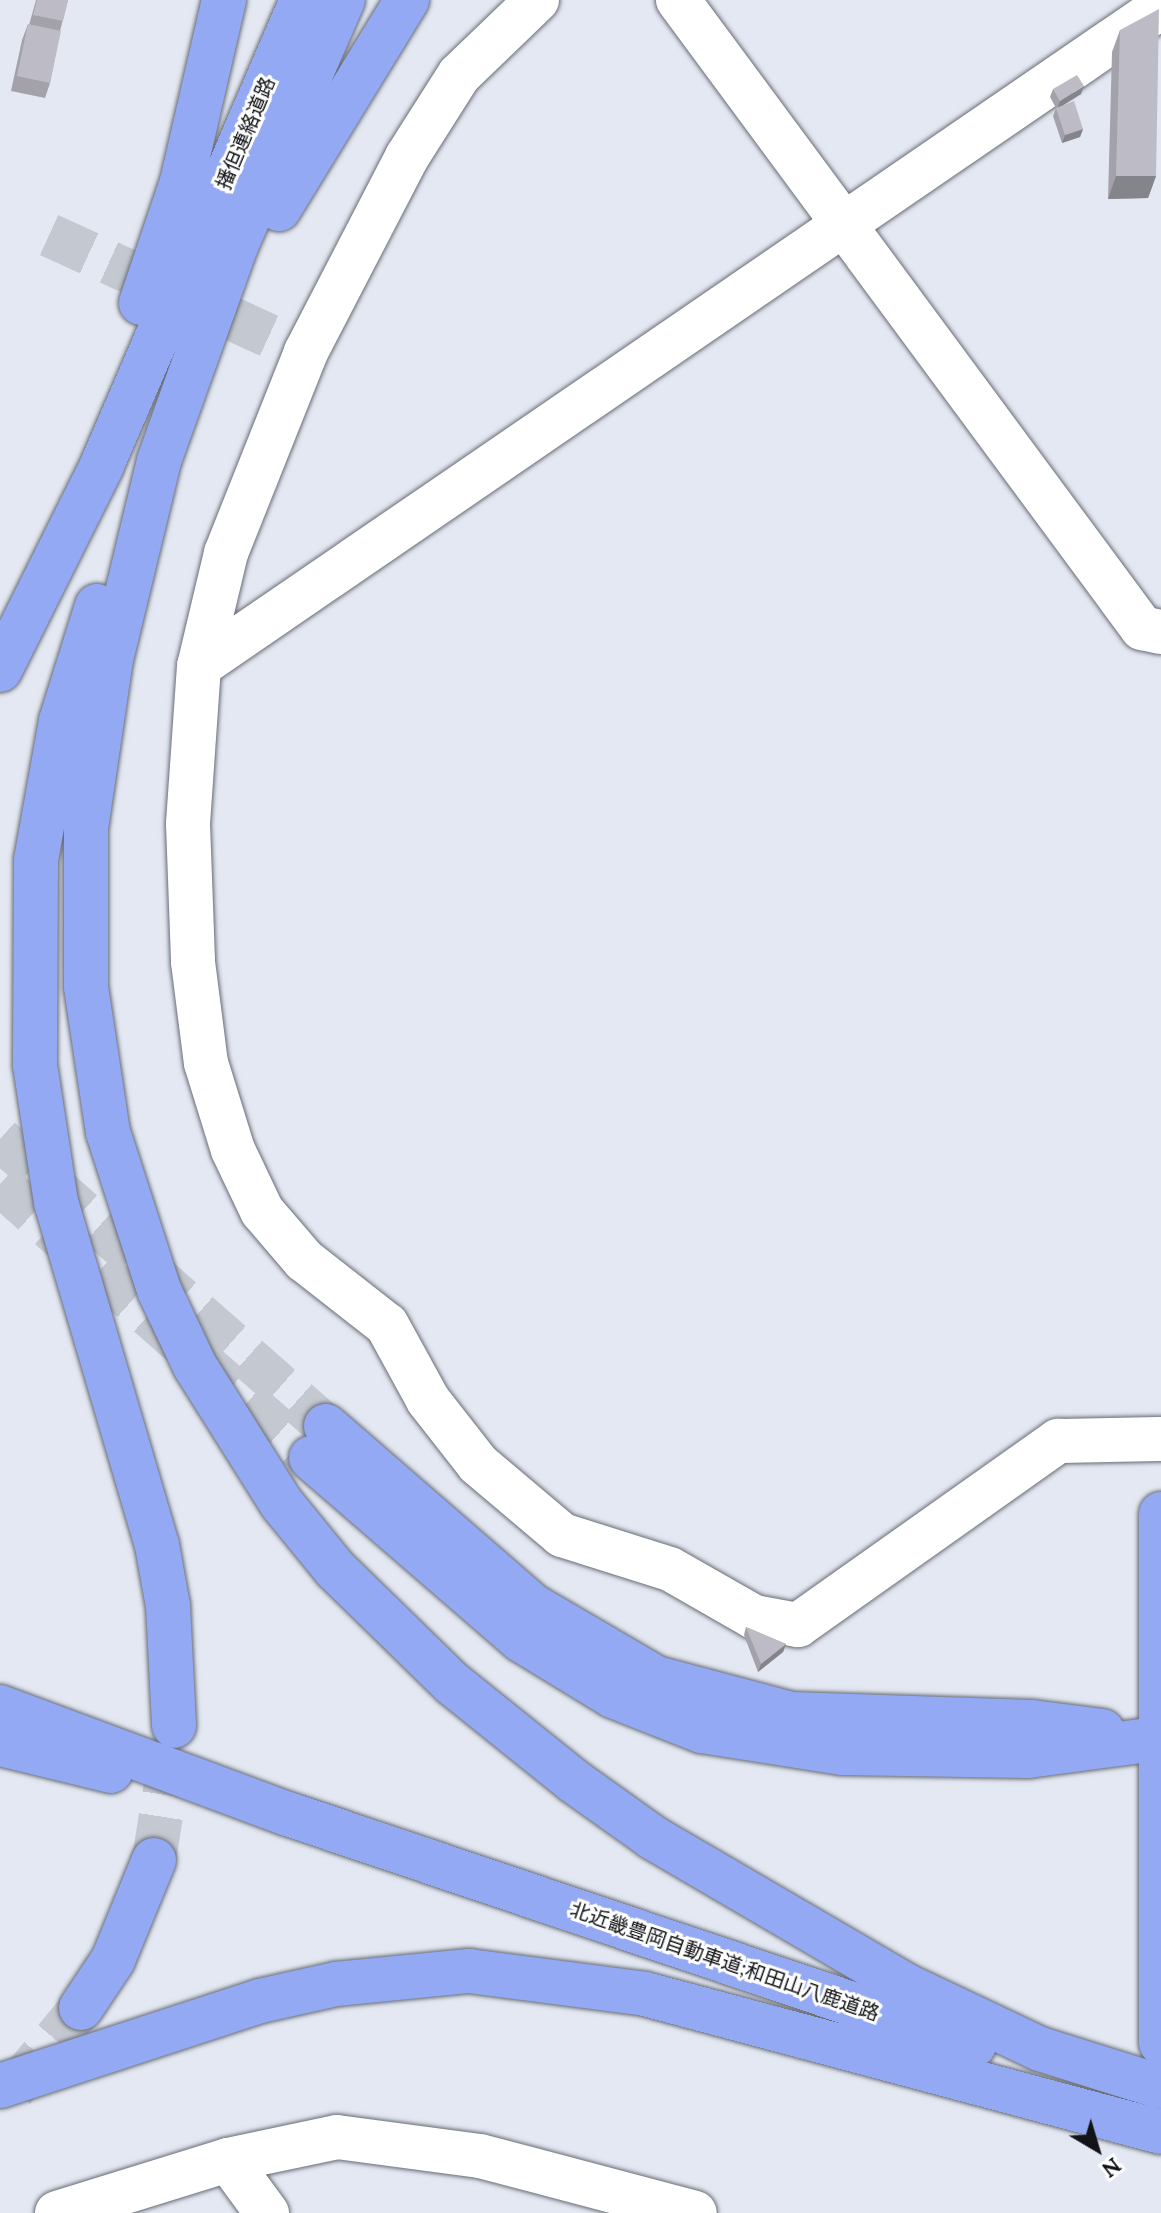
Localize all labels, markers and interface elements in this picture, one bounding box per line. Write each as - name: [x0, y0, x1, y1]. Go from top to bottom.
- street label: 播但連絡道路: [211, 73, 279, 193]
- street label: 北近畿豊岡自動車道;和田山八鹿道路: [567, 1897, 883, 2025]
- north arrow: [1057, 2109, 1137, 2189]
- text: N: [1096, 2152, 1127, 2184]

